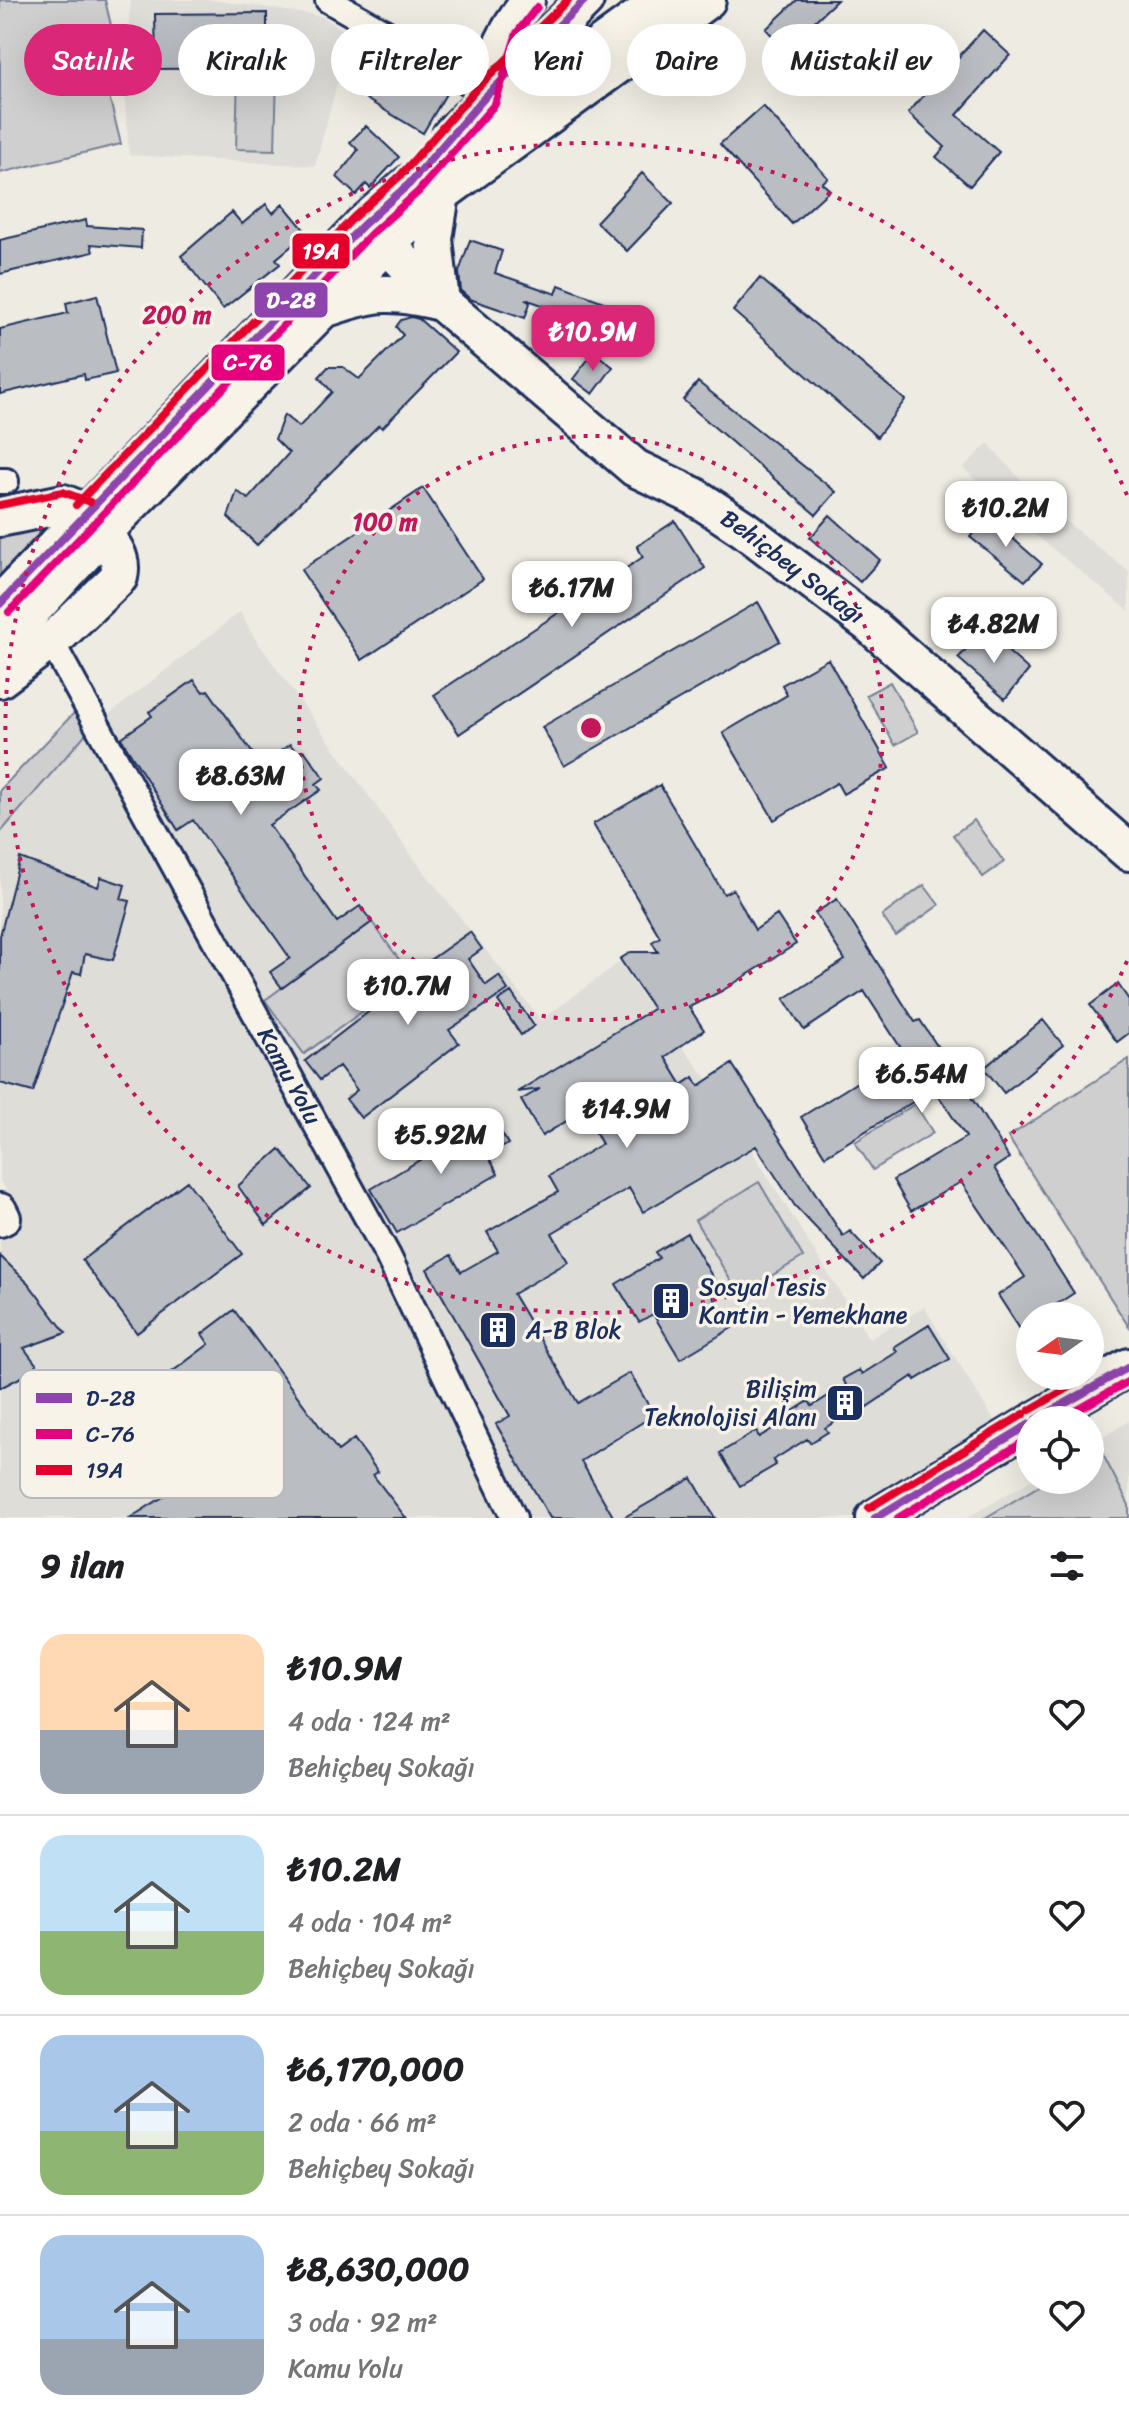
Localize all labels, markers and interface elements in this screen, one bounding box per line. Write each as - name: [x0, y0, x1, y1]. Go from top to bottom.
- chip: Satılık: [24, 24, 162, 96]
- chip: Kiralık: [178, 24, 315, 96]
- chip: Filtreler: [331, 24, 489, 96]
- chip: Yeni: [505, 24, 611, 96]
- chip: Daire: [627, 24, 746, 96]
- chip: Müstakil ev: [762, 24, 960, 96]
- line badge: 19A: [291, 232, 351, 270]
- text: 19A: [302, 232, 340, 271]
- line badge: D-28: [253, 281, 329, 319]
- text: D-28: [266, 281, 316, 320]
- text: 200 m: [142, 294, 212, 336]
- pin: ₺10.9M: [528, 305, 658, 373]
- text: ₺10.9M: [550, 308, 636, 354]
- line badge: C-76: [210, 343, 286, 382]
- text: C-76: [223, 343, 273, 382]
- pin: ₺10.2M: [941, 481, 1071, 549]
- text: ₺10.2M: [963, 484, 1049, 530]
- street label: Behiçbey Sokağı: [712, 498, 874, 635]
- text: 100 m: [352, 501, 418, 543]
- pin: ₺6.17M: [507, 561, 637, 629]
- text: ₺6.17M: [530, 564, 614, 610]
- pin: ₺4.82M: [929, 597, 1059, 665]
- text: ₺4.82M: [949, 600, 1039, 646]
- centre of rings: [577, 714, 605, 742]
- pin: ₺8.63M: [176, 749, 306, 817]
- text: ₺8.63M: [197, 752, 285, 798]
- pin: ₺10.7M: [343, 959, 473, 1027]
- text: ₺10.7M: [365, 962, 451, 1008]
- street label: Kamu Yolu: [245, 1019, 333, 1133]
- pin: ₺6.54M: [857, 1047, 987, 1115]
- text: ₺6.54M: [877, 1050, 967, 1096]
- pin: ₺14.9M: [562, 1082, 692, 1150]
- text: ₺14.9M: [584, 1085, 670, 1131]
- pin: ₺5.92M: [376, 1108, 506, 1176]
- text: ₺5.92M: [396, 1111, 486, 1157]
- place label: Sosyal Tesis Kantin - Yemekhane: [699, 1266, 908, 1336]
- building icon: Sosyal Tesis Kantin - Yemekhane: [650, 1280, 692, 1322]
- north arrow: [1016, 1302, 1104, 1390]
- map controls: [1016, 1302, 1104, 1494]
- building icon: A-B Blok: [477, 1309, 519, 1351]
- place label: A-B Blok: [525, 1309, 622, 1351]
- place label: Bilişim Teknolojisi Alanı: [644, 1368, 817, 1438]
- legend: [20, 1370, 284, 1498]
- text: D-28: [86, 1379, 135, 1418]
- building icon: Bilişim Teknolojisi Alanı: [824, 1382, 866, 1424]
- button: locate: [1016, 1406, 1104, 1494]
- text: C-76: [86, 1415, 135, 1454]
- text: 19A: [86, 1451, 123, 1490]
- text: 9 ilan: [40, 1536, 124, 1596]
- icon: filters: [1045, 1544, 1089, 1588]
- text: ₺10.9M: [288, 1638, 402, 1698]
- icon: home: [104, 1666, 200, 1762]
- icon: heart: [1045, 1692, 1089, 1736]
- text: 4 oda · 124 m²: [288, 1698, 451, 1744]
- text: Behiçbey Sokağı: [288, 1744, 475, 1790]
- text: ₺10.2M: [288, 1839, 400, 1899]
- icon: home: [104, 1867, 200, 1963]
- icon: heart: [1045, 1893, 1089, 1937]
- text: 4 oda · 104 m²: [288, 1899, 452, 1945]
- text: Behiçbey Sokağı: [288, 1945, 475, 1991]
- text: ₺6,170,000: [288, 2039, 464, 2099]
- icon: home: [104, 2067, 200, 2163]
- icon: heart: [1045, 2093, 1089, 2137]
- text: 2 oda · 66 m²: [288, 2099, 437, 2145]
- text: Behiçbey Sokağı: [288, 2145, 475, 2191]
- text: ₺8,630,000: [288, 2239, 470, 2299]
- icon: home: [104, 2267, 200, 2363]
- icon: heart: [1045, 2293, 1089, 2337]
- text: 3 oda · 92 m²: [288, 2299, 437, 2345]
- text: Kamu Yolu: [288, 2345, 403, 2391]

